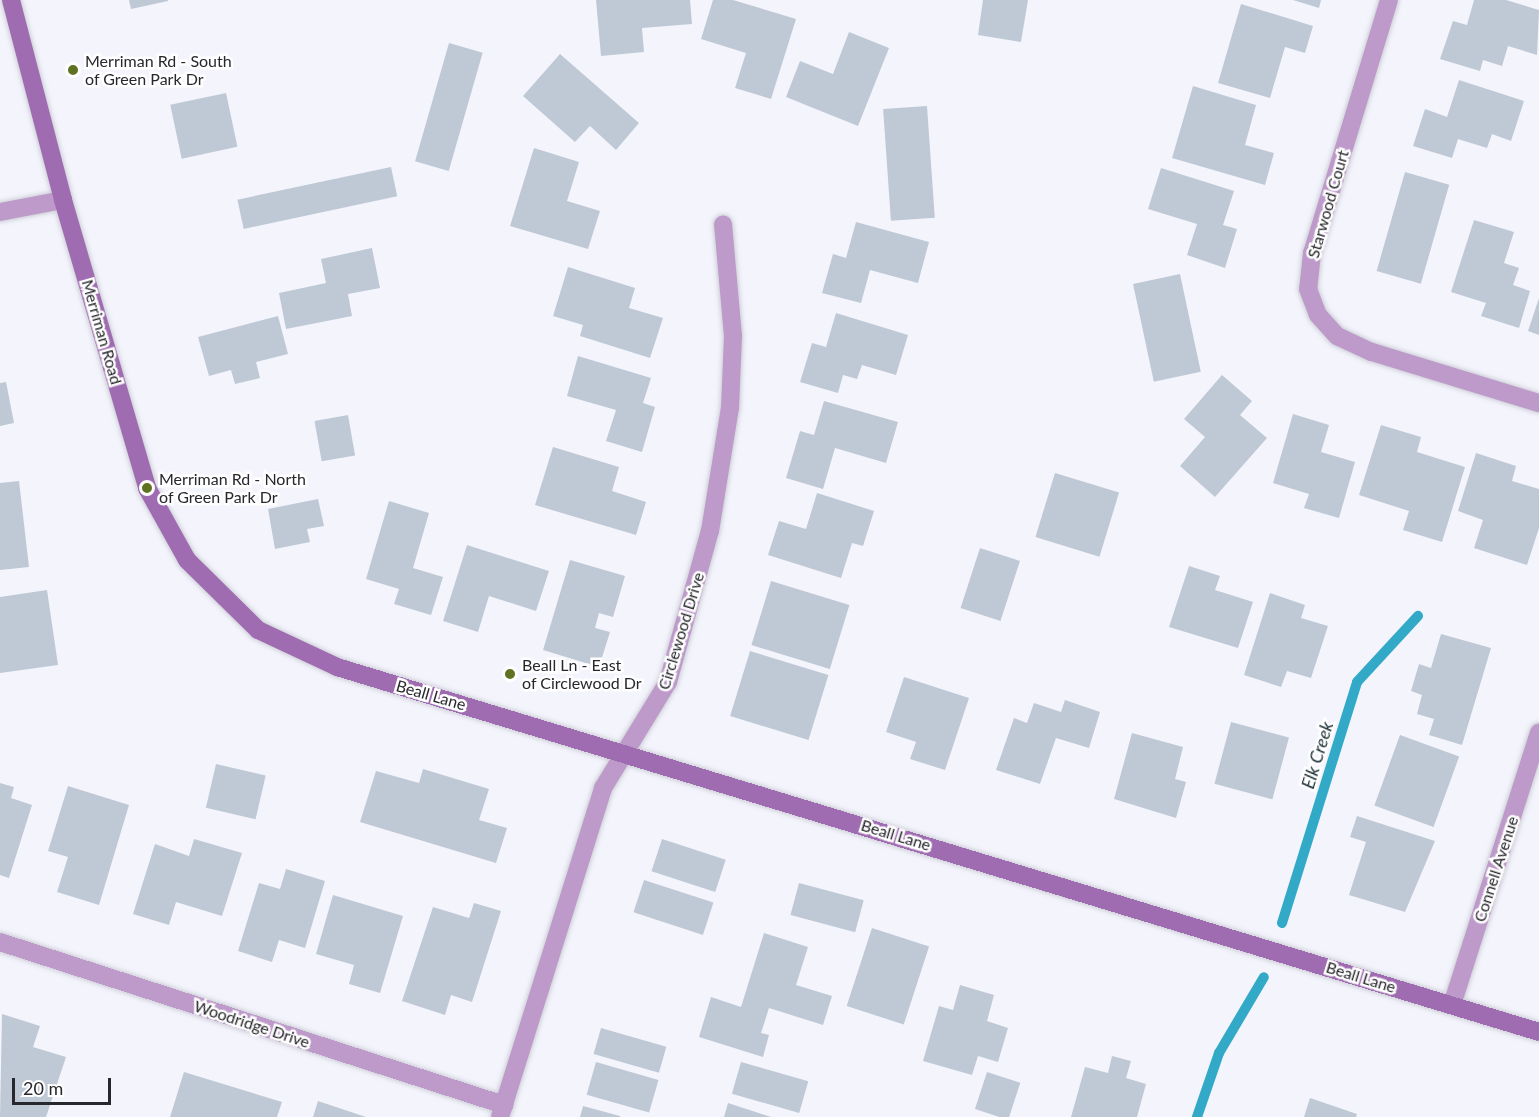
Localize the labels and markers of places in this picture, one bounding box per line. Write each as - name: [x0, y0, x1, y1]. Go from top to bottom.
- place label: Merriman Rd - South of Green Park Dr: [85, 51, 232, 89]
- marker: Merriman Rd - South of Green Park Dr: [66, 63, 80, 77]
- place label: Merriman Rd - North of Green Park Dr: [159, 469, 306, 507]
- marker: Merriman Rd - North of Green Park Dr: [140, 481, 154, 495]
- place label: Beall Ln - East of Circlewood Dr: [522, 655, 642, 693]
- marker: Beall Ln - East of Circlewood Dr: [503, 667, 517, 681]

